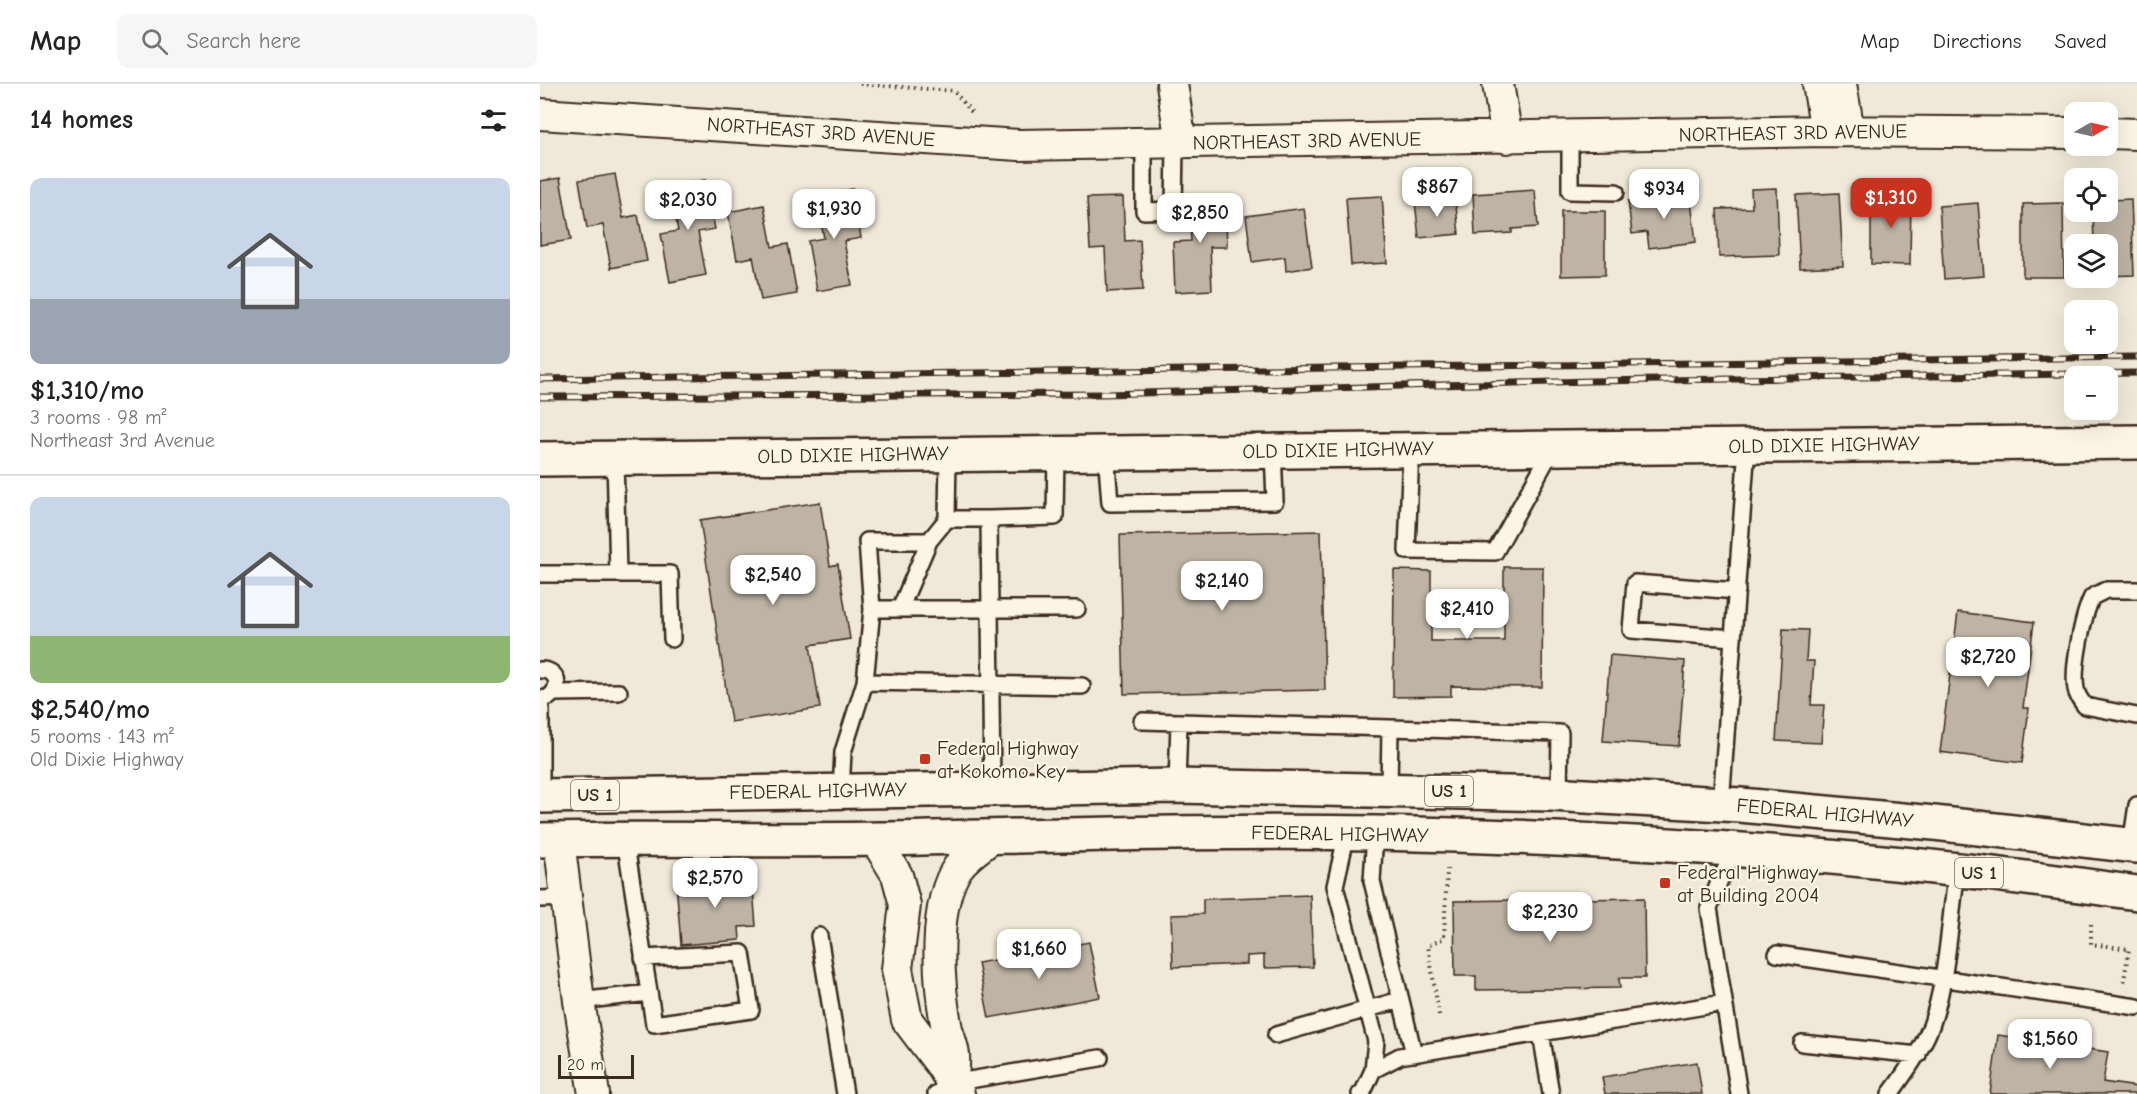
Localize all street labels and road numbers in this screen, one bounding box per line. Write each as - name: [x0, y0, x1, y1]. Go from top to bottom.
- street label: NORTHEAST 3RD AVENUE: [706, 113, 936, 151]
- street label: NORTHEAST 3RD AVENUE: [1679, 120, 1907, 146]
- street label: NORTHEAST 3RD AVENUE: [1193, 128, 1421, 154]
- street label: OLD DIXIE HIGHWAY: [1728, 432, 1920, 458]
- street label: OLD DIXIE HIGHWAY: [1242, 437, 1434, 463]
- street label: OLD DIXIE HIGHWAY: [757, 442, 949, 468]
- road number: US 1: [1425, 776, 1473, 806]
- street label: FEDERAL HIGHWAY: [729, 778, 907, 804]
- road number: US 1: [571, 780, 619, 810]
- street label: FEDERAL HIGHWAY: [1736, 794, 1915, 832]
- street label: FEDERAL HIGHWAY: [1251, 821, 1429, 847]
- road number: US 1: [1955, 858, 2003, 888]

